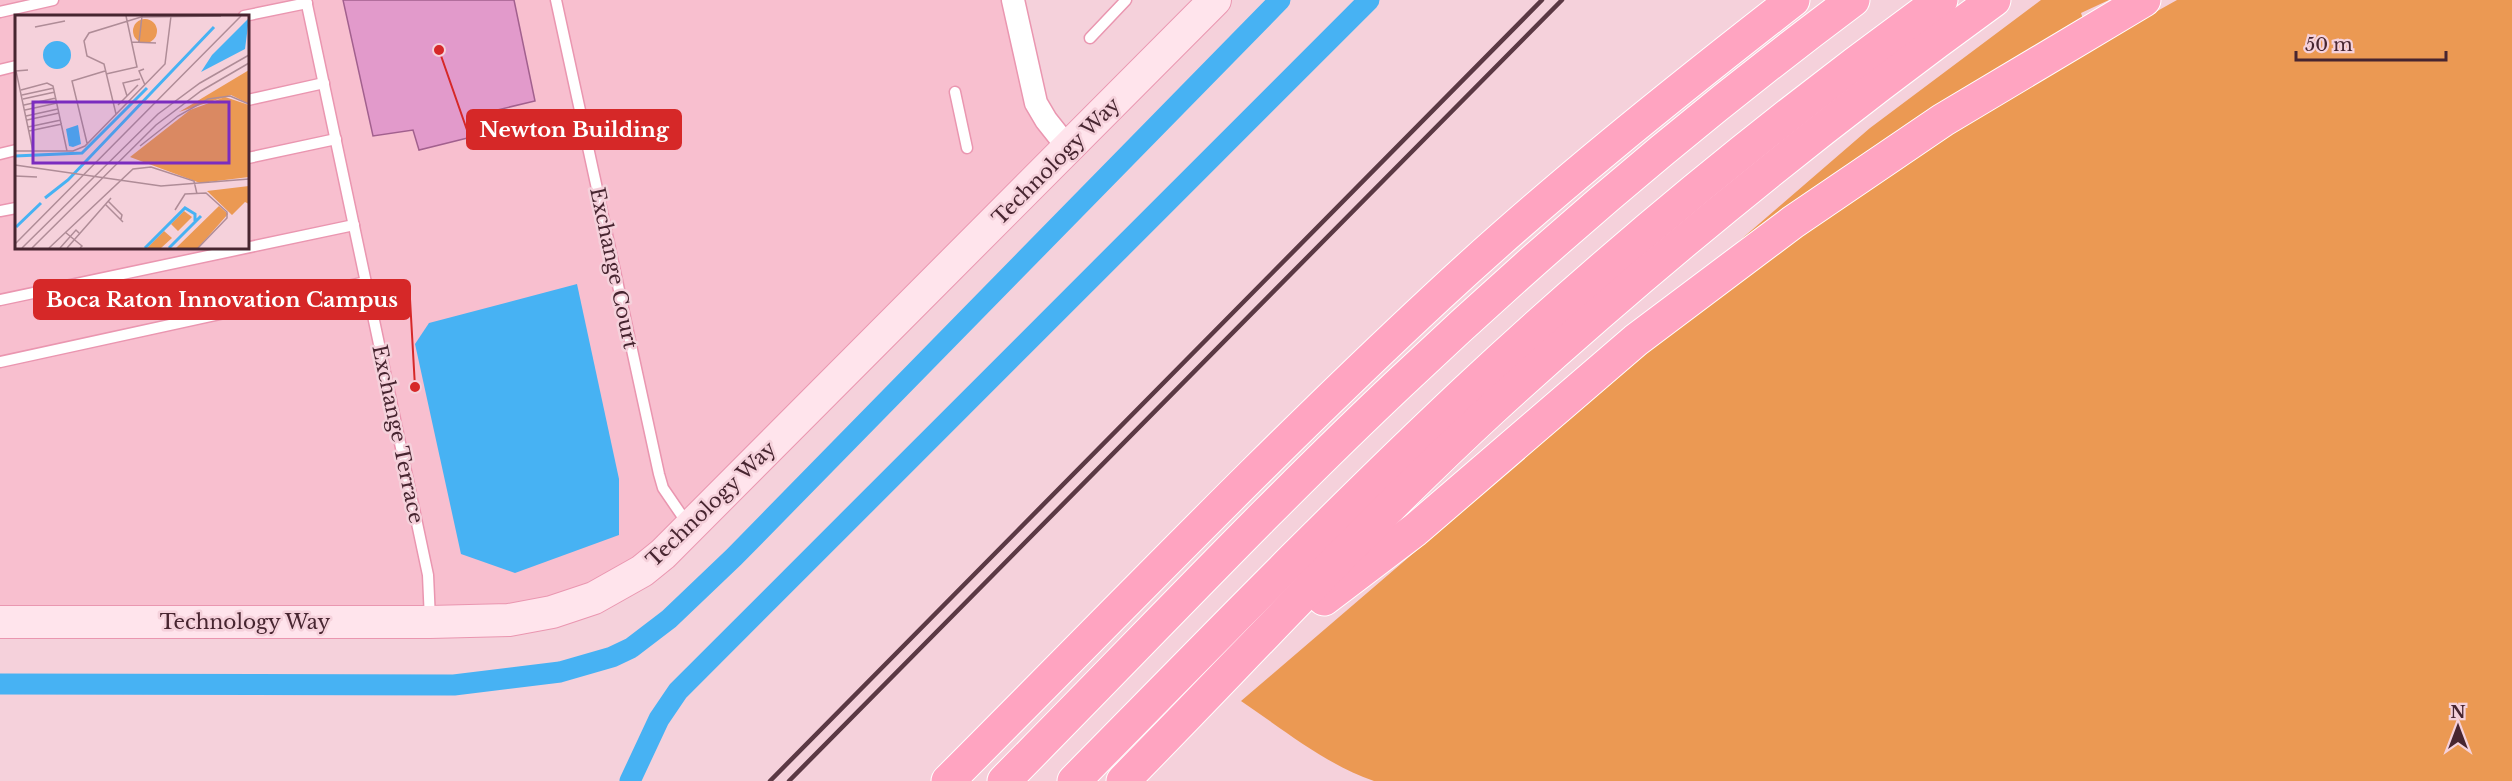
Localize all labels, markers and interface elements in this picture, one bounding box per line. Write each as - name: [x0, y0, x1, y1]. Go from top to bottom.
- inset map: [15, 15, 249, 249]
- scale bar: [2296, 24, 2446, 62]
- text: 50 m: [2305, 34, 2353, 56]
- street label: Technology Way: [987, 92, 1125, 230]
- callout: Newton Building: [467, 110, 681, 149]
- text: Newton Building: [479, 117, 670, 143]
- street label: Exchange Court: [585, 185, 643, 351]
- callout: Boca Raton Innovation Campus: [34, 280, 410, 319]
- text: Boca Raton Innovation Campus: [46, 287, 398, 313]
- street label: Exchange Terrace: [367, 343, 429, 525]
- street label: Technology Way: [641, 436, 781, 572]
- street label: Technology Way: [160, 610, 331, 634]
- north arrow: [2428, 697, 2488, 757]
- text: N: [2450, 702, 2466, 722]

